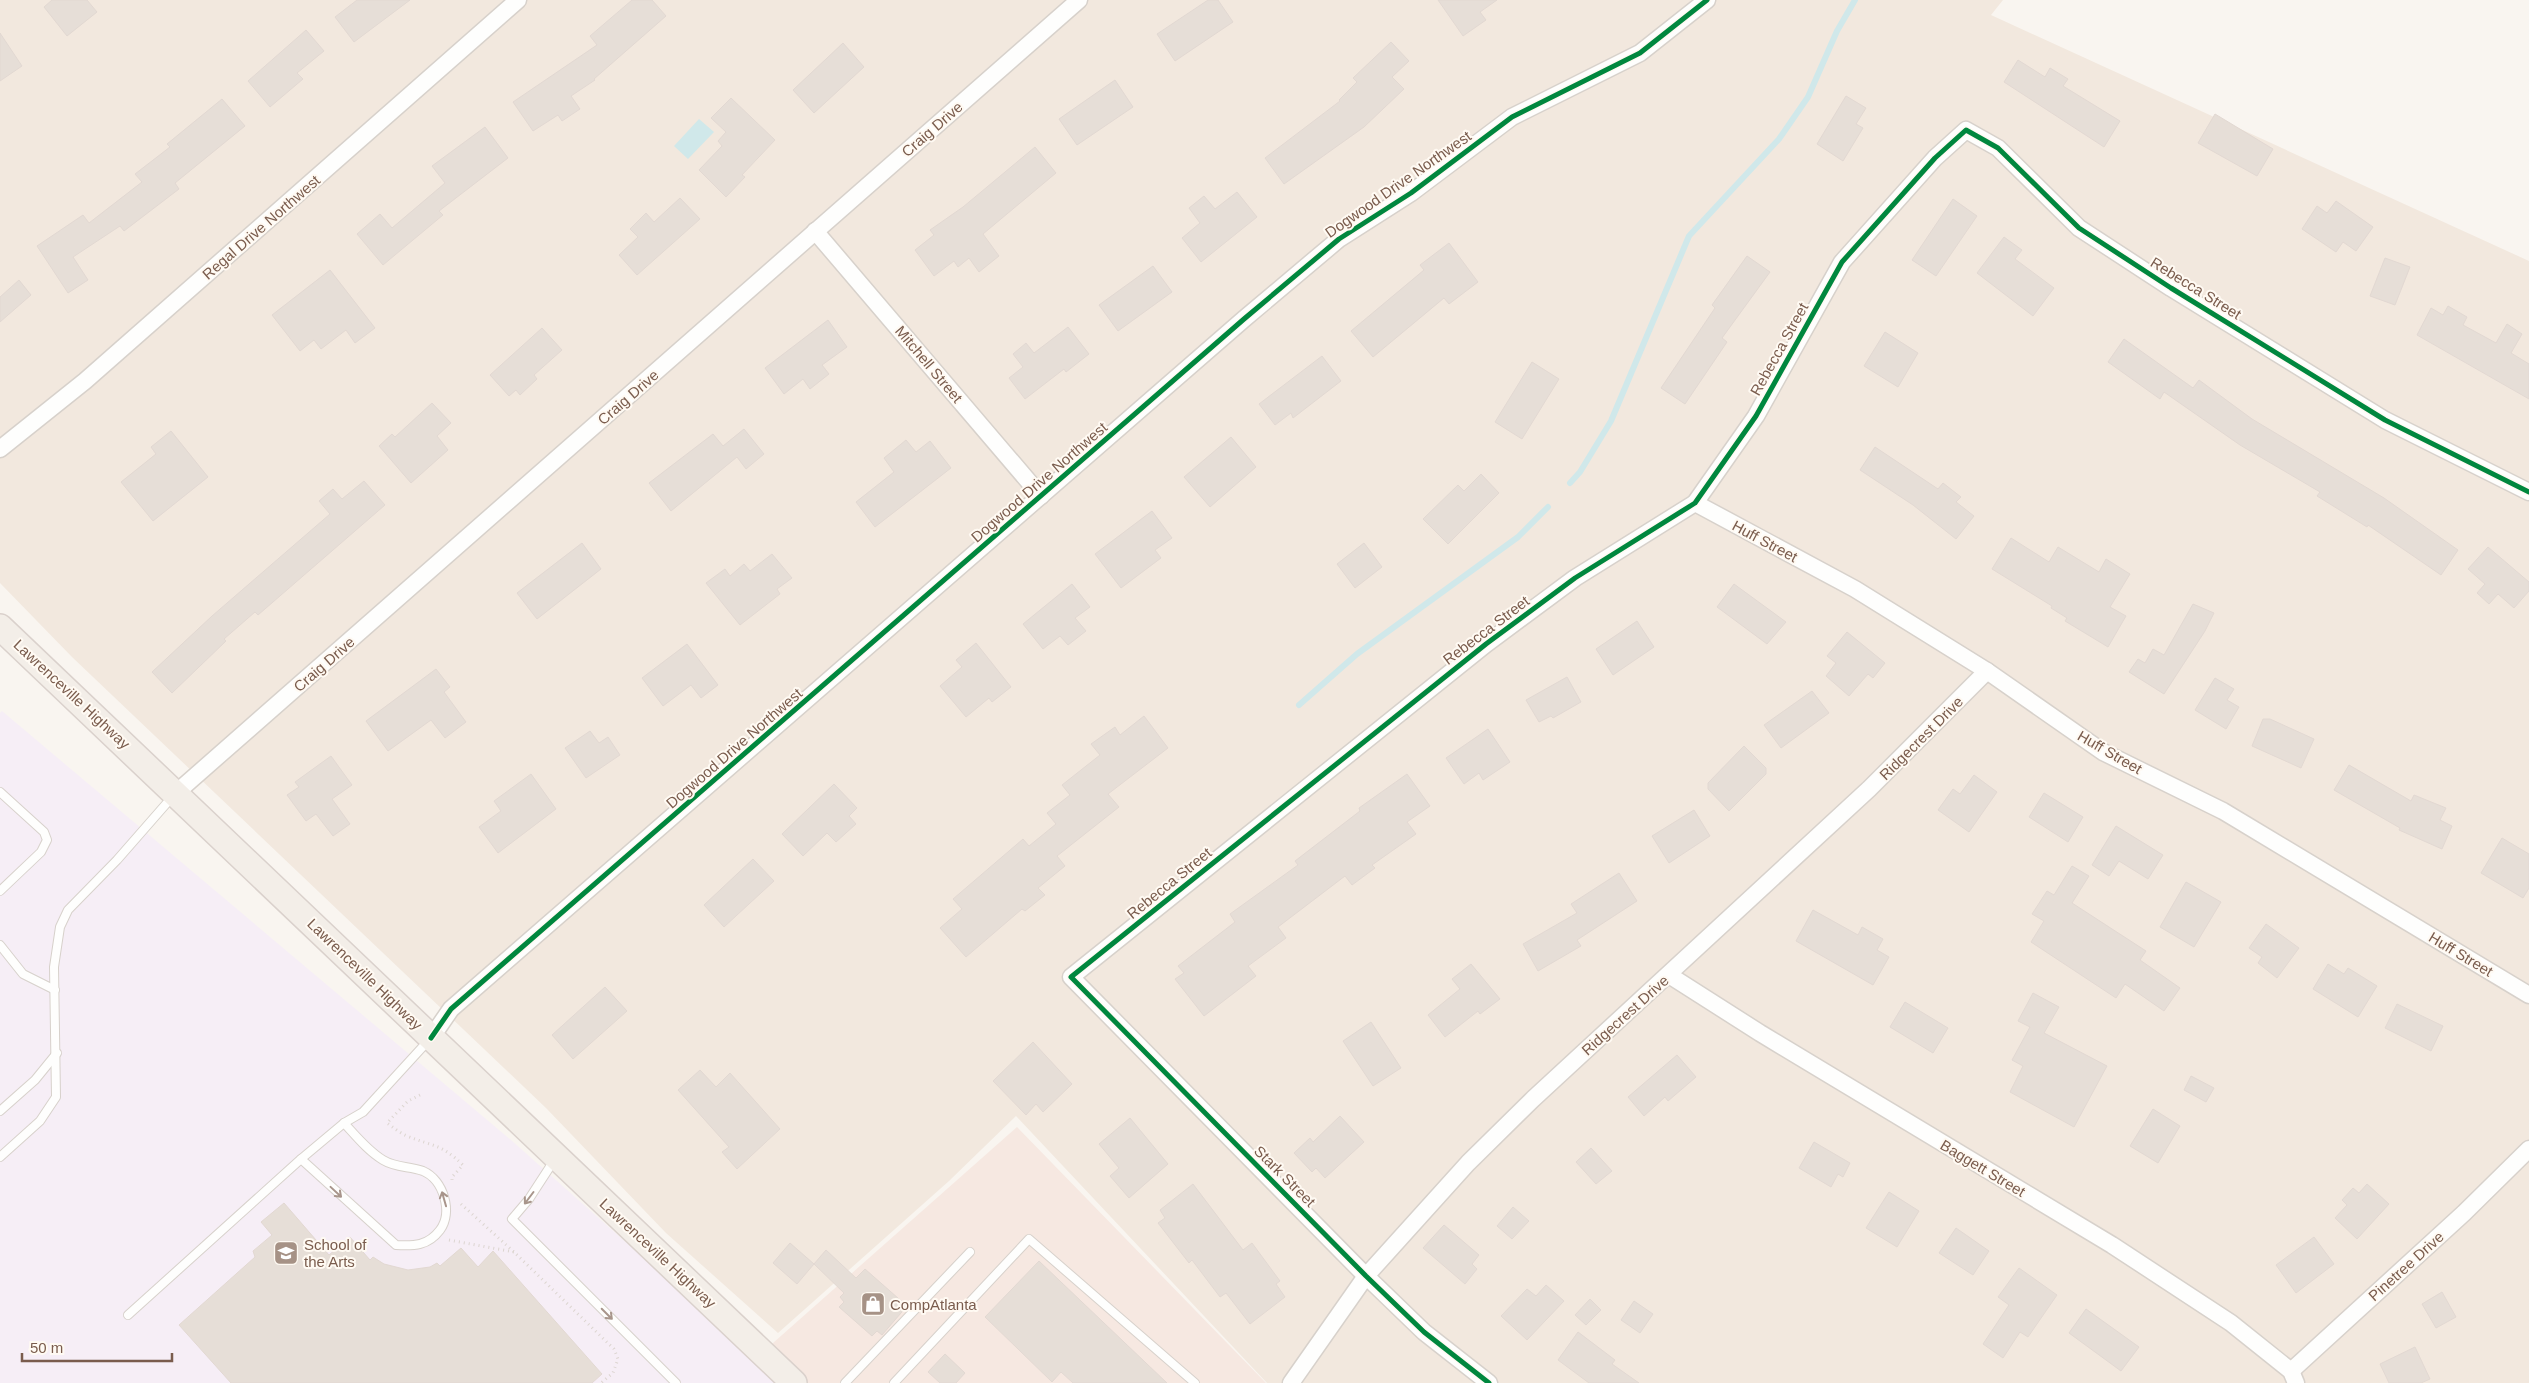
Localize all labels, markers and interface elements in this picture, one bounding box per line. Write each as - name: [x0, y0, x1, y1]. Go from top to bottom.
- street label: Craig Drive: [898, 98, 966, 160]
- street label: Dogwood Drive Northwest: [1322, 127, 1475, 241]
- street label: Regal Drive Northwest: [199, 171, 324, 283]
- street label: Rebecca Street: [2148, 253, 2245, 323]
- street label: Rebecca Street: [1747, 299, 1812, 398]
- street label: Mitchell Street: [892, 322, 967, 406]
- street label: Craig Drive: [594, 366, 662, 428]
- street label: Dogwood Drive Northwest: [968, 418, 1111, 546]
- street label: Huff Street: [1729, 517, 1801, 566]
- street label: Rebecca Street: [1440, 592, 1533, 668]
- street label: Craig Drive: [290, 633, 358, 695]
- street label: Lawrenceville Highway: [10, 636, 134, 753]
- street label: Dogwood Drive Northwest: [663, 684, 806, 812]
- street label: Ridgecrest Drive: [1876, 693, 1966, 783]
- street label: Huff Street: [2075, 727, 2146, 778]
- street label: Rebecca Street: [1123, 843, 1215, 922]
- street label: Lawrenceville Highway: [304, 915, 426, 1033]
- street label: Huff Street: [2426, 928, 2497, 980]
- street label: Ridgecrest Drive: [1578, 972, 1672, 1058]
- street label: Baggett Street: [1938, 1136, 2029, 1200]
- street label: Stark Street: [1251, 1142, 1320, 1211]
- one-way arrow: [330, 1186, 343, 1198]
- one-way arrow: [438, 1191, 448, 1207]
- one-way arrow: [524, 1191, 534, 1205]
- street label: Lawrenceville Highway: [596, 1195, 720, 1312]
- street label: Pinetree Drive: [2365, 1228, 2447, 1304]
- place label: School of the Arts: [304, 1236, 367, 1270]
- school or university icon: School of the Arts: [273, 1240, 299, 1266]
- shop icon: CompAtlanta: [860, 1291, 886, 1317]
- place label: CompAtlanta: [890, 1296, 977, 1313]
- one-way arrow: [601, 1308, 613, 1320]
- scale bar: [22, 1330, 172, 1362]
- text: 50 m: [30, 1339, 63, 1356]

